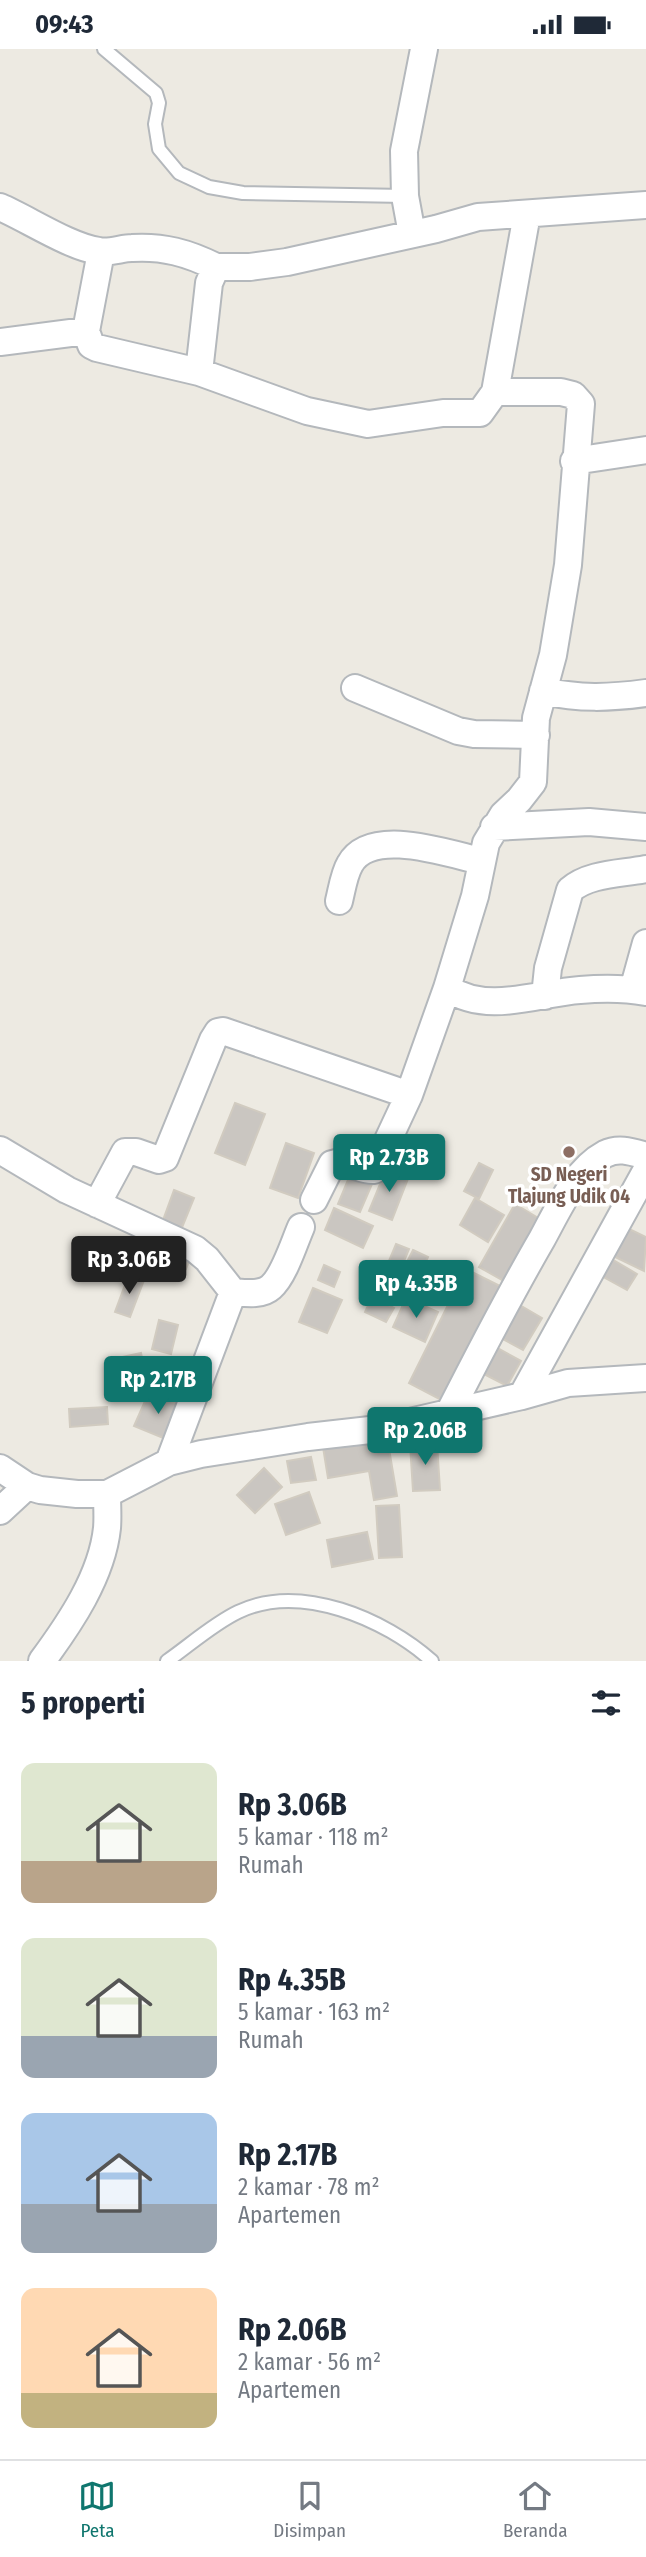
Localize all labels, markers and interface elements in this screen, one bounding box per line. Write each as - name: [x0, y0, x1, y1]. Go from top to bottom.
- text: 09:43: [35, 9, 94, 40]
- pin: Rp 2.73B: [317, 1135, 461, 1194]
- text: Rp 2.73B: [349, 1143, 429, 1171]
- marker: SD Negeri Tlajung Udik 04: [561, 1144, 577, 1160]
- place label: SD Negeri Tlajung Udik 04: [508, 1163, 630, 1208]
- pin: Rp 3.06B: [57, 1237, 201, 1296]
- text: Rp 3.06B: [87, 1245, 171, 1273]
- pin: Rp 4.35B: [344, 1261, 488, 1320]
- text: Rp 4.35B: [375, 1269, 457, 1297]
- pin: Rp 2.17B: [86, 1357, 230, 1416]
- text: Rp 2.17B: [120, 1365, 196, 1393]
- pin: Rp 2.06B: [353, 1407, 497, 1467]
- text: Rp 2.06B: [383, 1416, 467, 1444]
- icon: filters: [587, 1684, 625, 1722]
- text: 5 properti: [21, 1685, 145, 1721]
- text: Rp 3.06B: [238, 1787, 347, 1823]
- icon: home: [77, 1791, 161, 1875]
- text: 5 kamar · 118 m²: [238, 1823, 389, 1851]
- text: Rumah: [238, 1851, 304, 1879]
- text: Rp 4.35B: [238, 1962, 346, 1998]
- icon: home: [77, 1966, 161, 2050]
- text: 5 kamar · 163 m²: [238, 1998, 390, 2026]
- text: Rumah: [238, 2026, 304, 2054]
- text: Rp 2.17B: [238, 2137, 337, 2173]
- icon: home: [77, 2141, 161, 2225]
- text: 2 kamar · 78 m²: [238, 2173, 380, 2201]
- text: Apartemen: [238, 2201, 341, 2229]
- text: Rp 2.06B: [238, 2312, 347, 2348]
- icon: home: [77, 2316, 161, 2400]
- text: 2 kamar · 56 m²: [238, 2348, 381, 2376]
- text: Apartemen: [238, 2376, 341, 2404]
- tab: Peta: [78, 2477, 116, 2542]
- tab: Disimpan: [273, 2477, 346, 2542]
- tab: Beranda: [503, 2477, 568, 2542]

